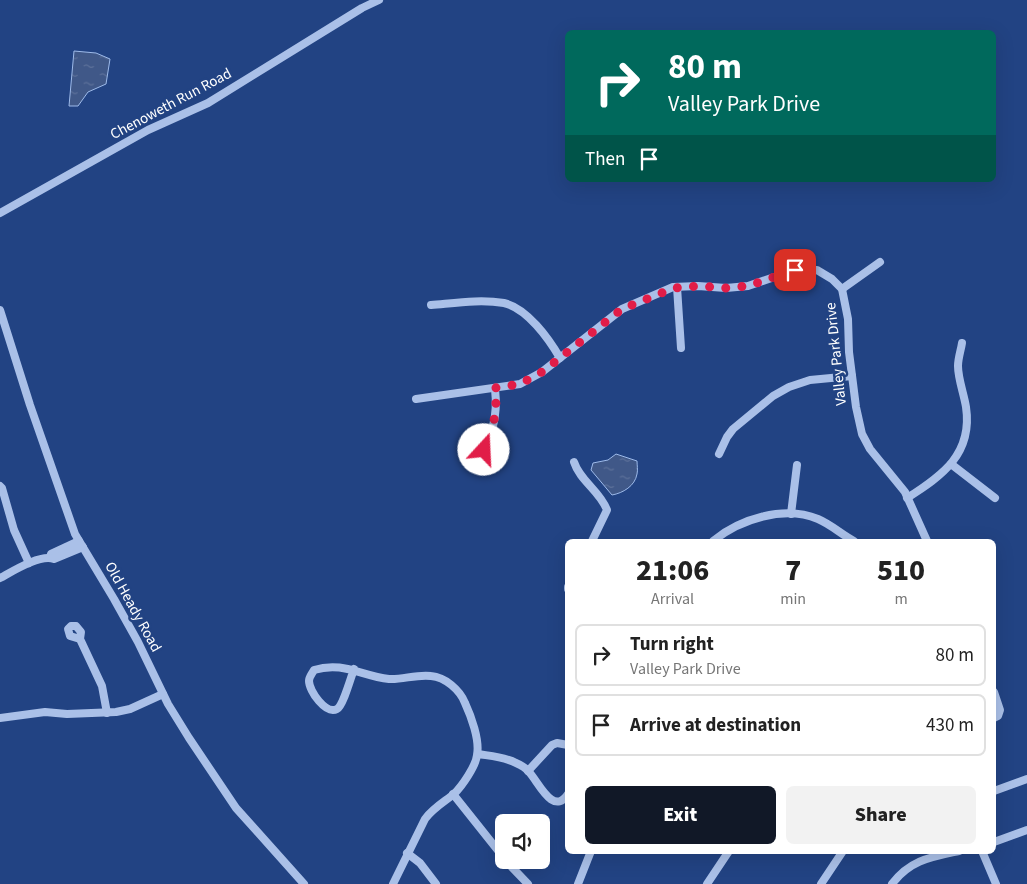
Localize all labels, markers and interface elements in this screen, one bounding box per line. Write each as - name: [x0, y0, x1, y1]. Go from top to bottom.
- text: 80 m: [668, 42, 742, 92]
- icon: right: [585, 50, 650, 115]
- street label: Chenoweth Run Road: [107, 63, 235, 145]
- text: Valley Park Drive: [668, 88, 820, 120]
- icon: arrive: [635, 145, 663, 173]
- text: Then: [585, 146, 625, 173]
- pin: [774, 249, 816, 291]
- icon: arrive: [781, 256, 809, 284]
- street label: Valley Park Drive: [820, 301, 852, 407]
- position arrow: [457, 423, 509, 475]
- text: 21:06: [636, 549, 709, 592]
- text: 7: [785, 549, 801, 592]
- text: 510: [877, 549, 925, 592]
- street label: Old Heady Road: [100, 558, 166, 656]
- text: Arrival: [651, 588, 694, 610]
- text: min: [780, 588, 806, 610]
- text: m: [894, 588, 908, 610]
- text: Turn right: [630, 631, 714, 658]
- icon: right: [587, 641, 615, 669]
- text: 80 m: [936, 642, 974, 669]
- text: Valley Park Drive: [630, 658, 741, 680]
- icon: arrive: [587, 711, 615, 739]
- text: Arrive at destination: [630, 712, 801, 739]
- text: 430 m: [926, 712, 974, 739]
- button: Exit: [585, 786, 776, 844]
- button: Share: [786, 786, 976, 844]
- map controls: [495, 814, 550, 869]
- button: sound: [495, 814, 550, 869]

